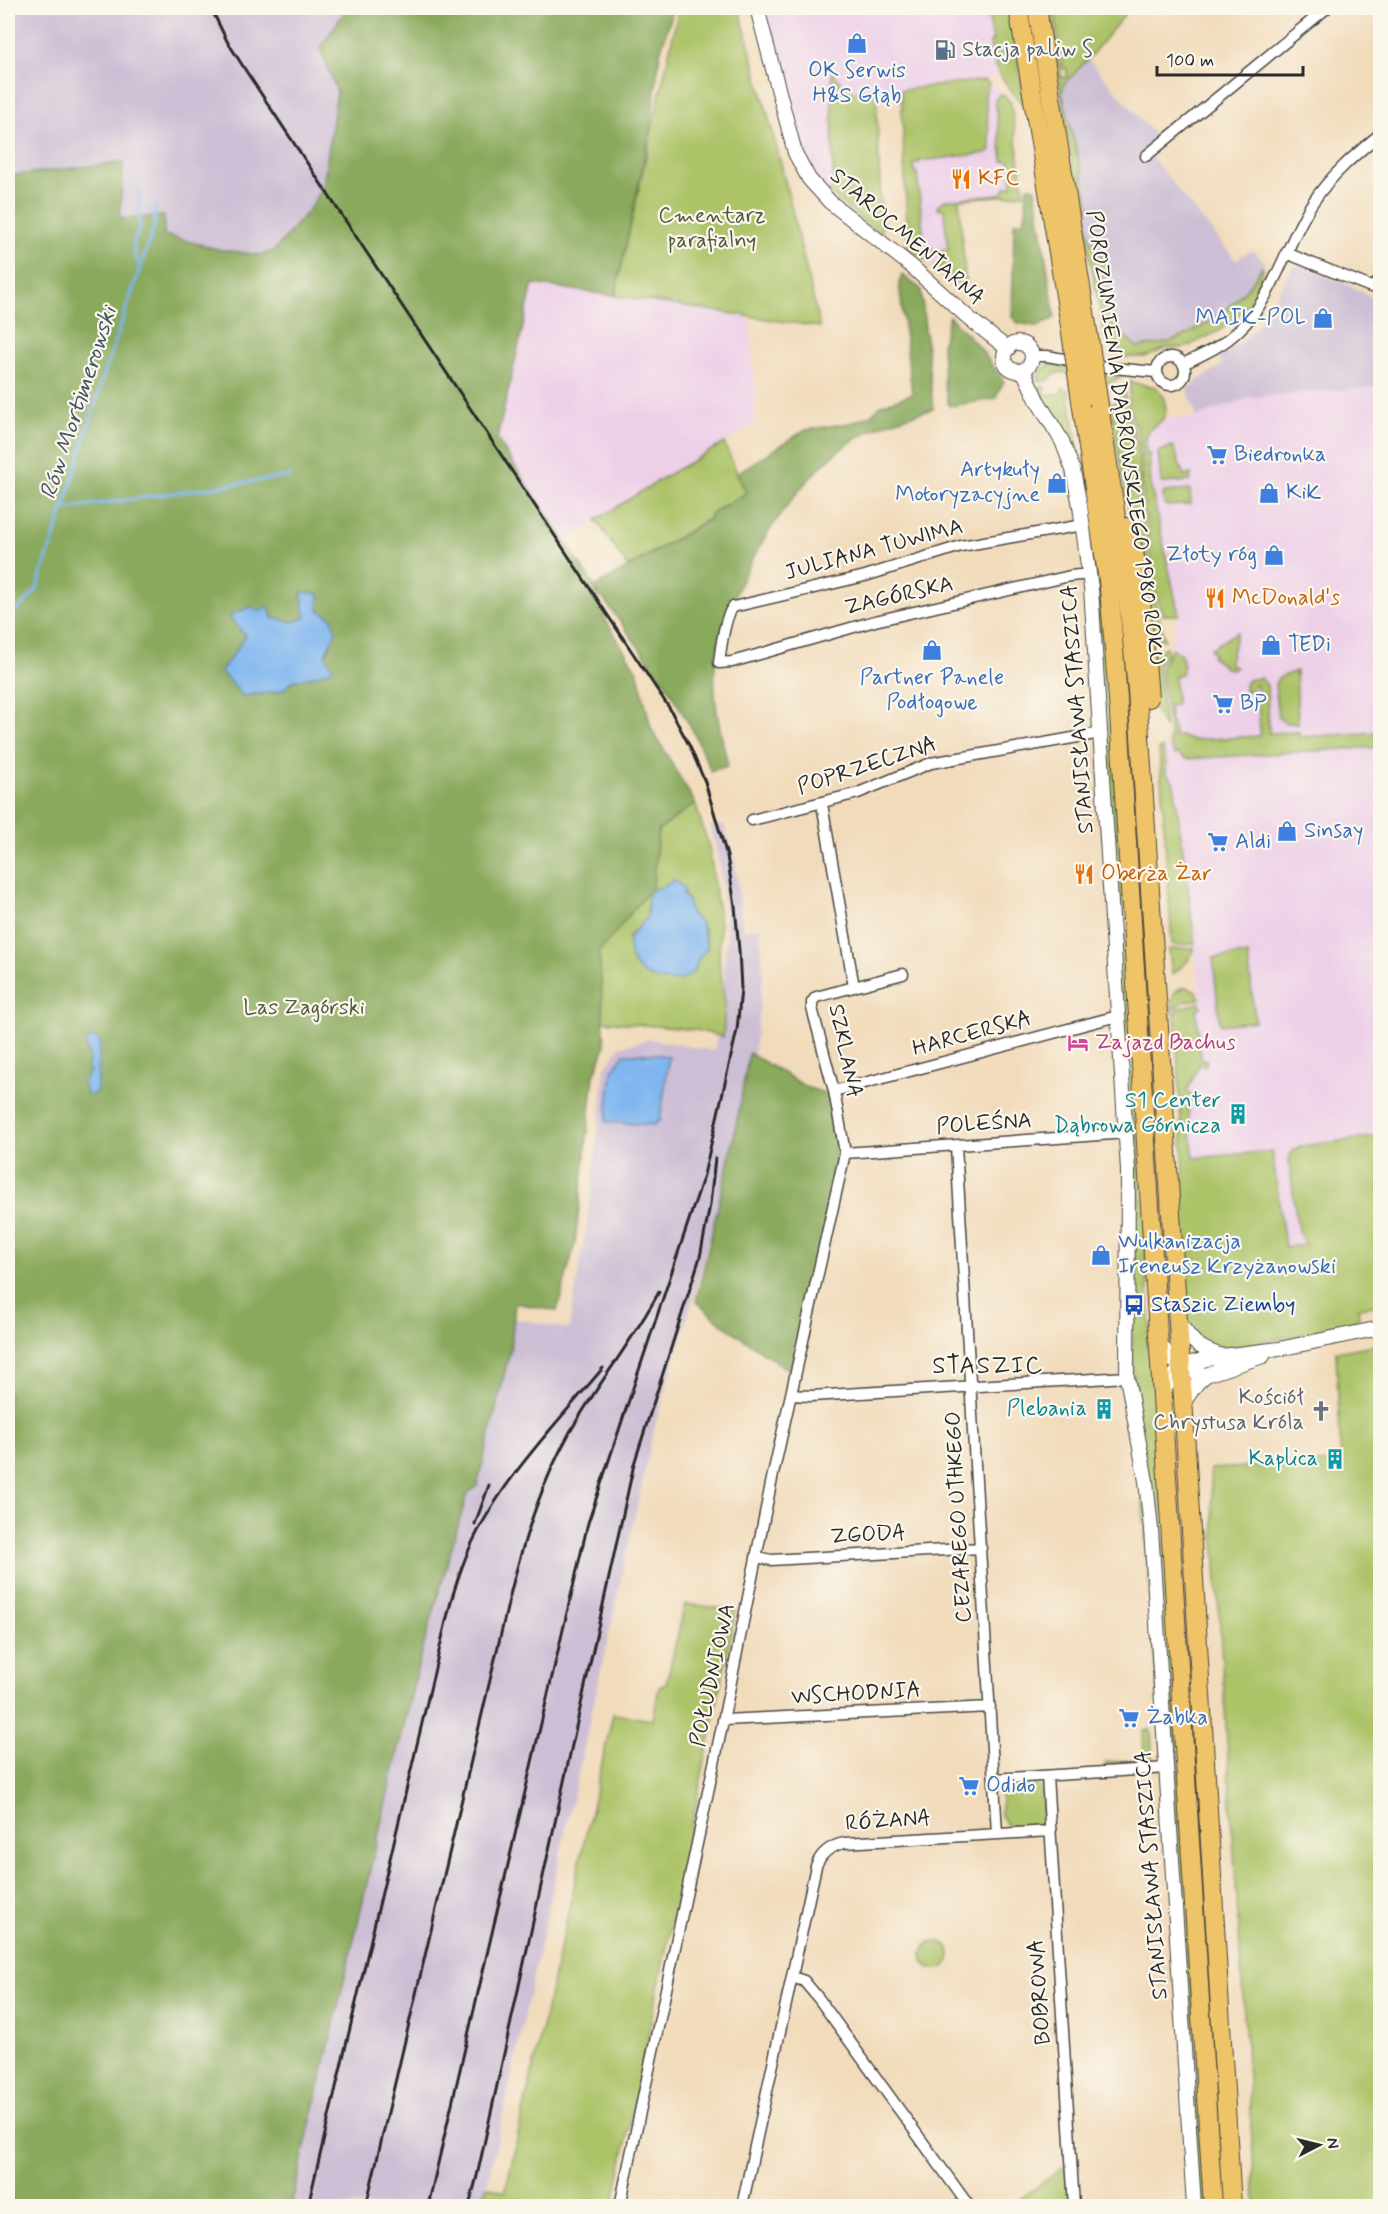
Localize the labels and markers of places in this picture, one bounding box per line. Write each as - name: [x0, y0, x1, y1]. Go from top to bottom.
- shop icon: OK Serwis H&S Głąb: [845, 31, 869, 55]
- place label: Stacja paliw S: [962, 36, 1093, 64]
- fuel station icon: Stacja paliw S: [933, 38, 957, 62]
- place label: OK Serwis H&S Głąb: [808, 57, 906, 110]
- place label: KFC: [978, 165, 1020, 193]
- restaurant icon: KFC: [949, 167, 973, 191]
- place label: MAIK-POL: [1195, 304, 1306, 332]
- shop icon: MAIK-POL: [1311, 306, 1335, 330]
- place label: Biedronka: [1234, 441, 1326, 469]
- supermarket icon: Biedronka: [1205, 443, 1229, 467]
- place label: Artykuły Motoryzacyjne: [895, 456, 1040, 510]
- shop icon: Artykuły Motoryzacyjne: [1045, 471, 1069, 495]
- place label: KiK: [1286, 479, 1321, 507]
- shop icon: KiK: [1257, 481, 1281, 505]
- place label: Złoty róg: [1166, 541, 1257, 570]
- shop icon: Złoty róg: [1262, 543, 1286, 567]
- place label: McDonald's: [1232, 584, 1340, 612]
- restaurant icon: McDonald's: [1203, 586, 1227, 610]
- place label: TEDi: [1288, 631, 1331, 659]
- shop icon: TEDi: [1259, 633, 1283, 657]
- shop icon: Partner Panele Podłogowe: [920, 638, 944, 662]
- place label: Partner Panele Podłogowe: [860, 664, 1004, 718]
- place label: BP: [1240, 690, 1267, 718]
- supermarket icon: BP: [1211, 692, 1235, 716]
- place label: Sinsay: [1304, 817, 1363, 845]
- shop icon: Sinsay: [1275, 819, 1299, 843]
- place label: Aldi: [1235, 828, 1271, 856]
- supermarket icon: Aldi: [1206, 830, 1230, 854]
- place label: Oberża Żar: [1101, 860, 1212, 888]
- restaurant icon: Oberża Żar: [1072, 862, 1096, 886]
- place label: Zajazd Bachus: [1095, 1029, 1236, 1058]
- hotel icon: Zajazd Bachus: [1066, 1031, 1090, 1055]
- place label: S1 Center Dąbrowa Górnicza: [1054, 1087, 1221, 1140]
- building icon: S1 Center Dąbrowa Górnicza: [1226, 1102, 1250, 1126]
- place label: Wulkanizacja Ireneusz Krzyżanowski: [1118, 1228, 1336, 1281]
- shop icon: Wulkanizacja Ireneusz Krzyżanowski: [1089, 1243, 1113, 1267]
- place label: Staszic Ziemby: [1151, 1291, 1295, 1319]
- bus stop icon: Staszic Ziemby: [1122, 1293, 1146, 1317]
- place label: Kościół Chrystusa Króla: [1153, 1384, 1305, 1437]
- place label: Plebania: [1007, 1395, 1087, 1423]
- building icon: Plebania: [1092, 1397, 1116, 1421]
- church icon: Kościół Chrystusa Króla: [1309, 1399, 1333, 1423]
- place label: Kaplica: [1248, 1445, 1318, 1473]
- building icon: Kaplica: [1323, 1447, 1347, 1471]
- place label: Żabka: [1146, 1704, 1208, 1732]
- supermarket icon: Żabka: [1117, 1706, 1141, 1730]
- place label: Odido: [986, 1772, 1036, 1800]
- supermarket icon: Odido: [957, 1774, 981, 1798]

